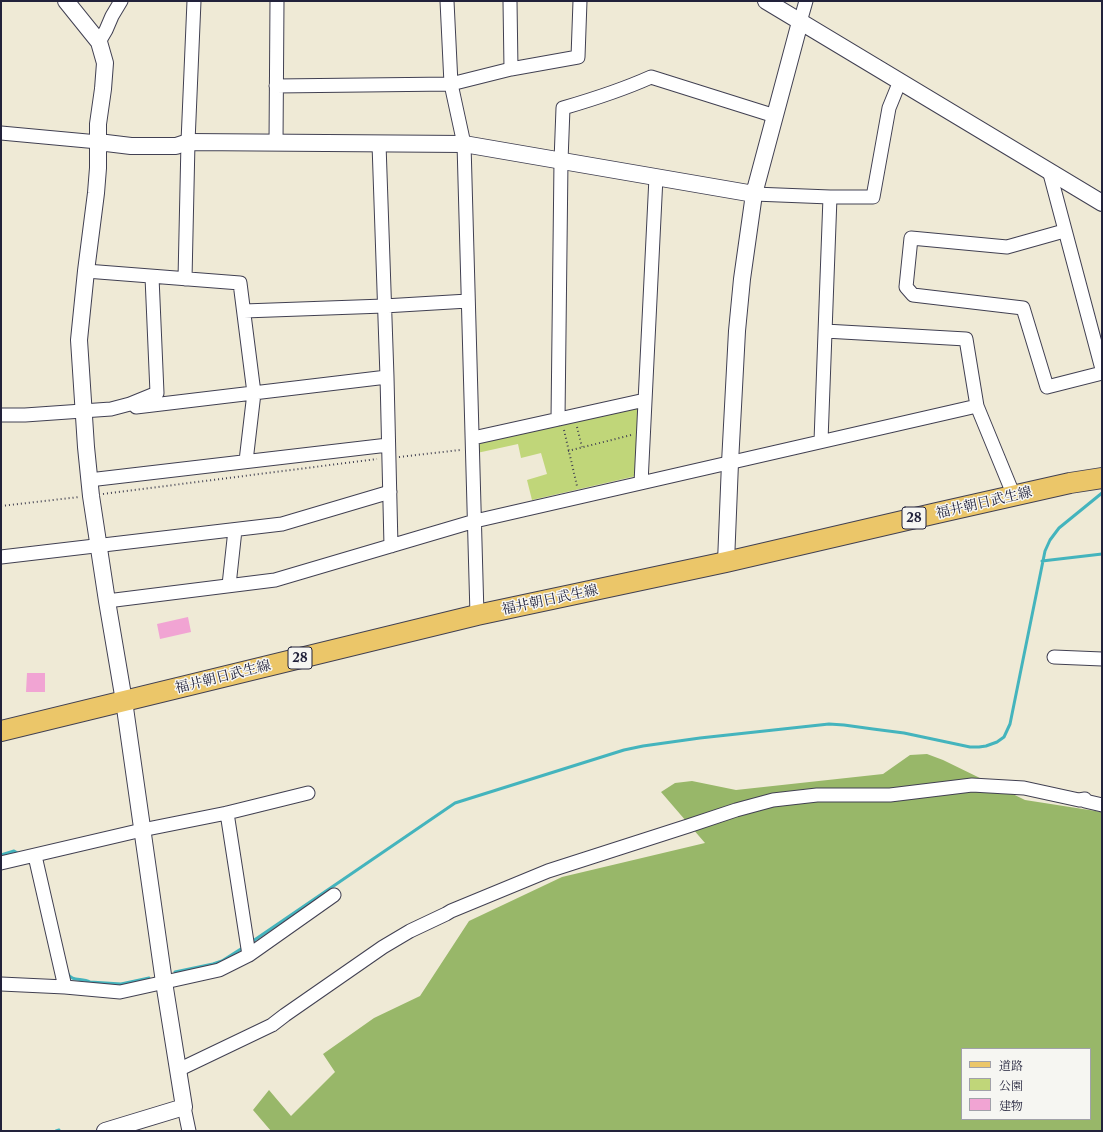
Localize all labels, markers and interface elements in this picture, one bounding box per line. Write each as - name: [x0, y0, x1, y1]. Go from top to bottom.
- street label: 福井朝日武生線: [934, 484, 1034, 522]
- road number: 28: [902, 507, 926, 529]
- street label: 福井朝日武生線: [500, 582, 600, 618]
- road number: 28: [288, 647, 312, 669]
- street label: 福井朝日武生線: [173, 657, 273, 697]
- legend: [961, 1048, 1091, 1120]
- text: 道路: [999, 1058, 1023, 1073]
- text: 公園: [999, 1078, 1023, 1093]
- text: 建物: [999, 1098, 1023, 1113]

